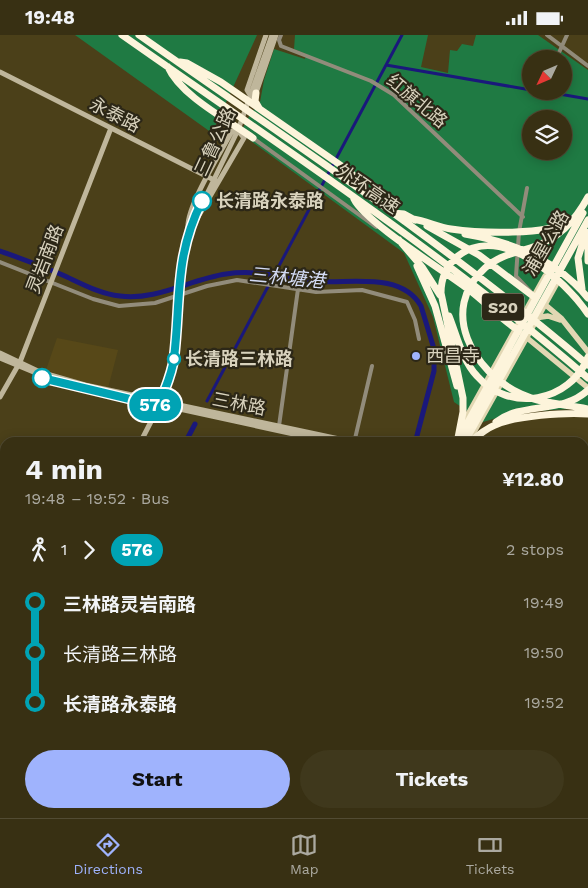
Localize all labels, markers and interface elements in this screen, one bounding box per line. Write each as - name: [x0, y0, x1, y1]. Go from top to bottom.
- text: 19:48: [25, 6, 75, 29]
- north arrow: [522, 50, 572, 100]
- map controls: [522, 50, 572, 160]
- street label: 红旗北路: [383, 69, 452, 132]
- street label: 永泰路: [86, 93, 144, 136]
- street label: 三鲁公路: [190, 105, 239, 179]
- button: layers: [522, 110, 572, 160]
- street label: 外环高速: [333, 159, 404, 218]
- place label: 长清路永泰路: [216, 190, 324, 211]
- marker: 长清路永泰路: [192, 191, 212, 211]
- street label: 浦星公路: [518, 206, 573, 279]
- street label: 灵岩南路: [22, 221, 67, 296]
- water label: 三林塘港: [248, 263, 329, 293]
- road number: S20: [482, 293, 524, 321]
- place label: 西昌寺: [426, 345, 480, 366]
- place label: 长清路三林路: [185, 348, 293, 369]
- marker: 西昌寺: [410, 350, 422, 362]
- marker: 长清路三林路: [167, 352, 181, 366]
- unlabelled marker: [32, 368, 52, 388]
- street label: 三林路: [211, 388, 268, 419]
- line badge: 576: [126, 389, 184, 421]
- text: 576: [139, 394, 171, 415]
- text: 4 min: [25, 453, 103, 486]
- text: ¥12.80: [502, 468, 564, 491]
- text: 19:48 – 19:52 · Bus: [25, 489, 169, 508]
- icon: walk: [25, 536, 53, 564]
- icon: forward: [75, 536, 103, 564]
- text: 576: [121, 539, 153, 560]
- text: 1: [61, 540, 67, 559]
- text: 2 stops: [506, 540, 564, 559]
- text: 三林路灵岩南路: [63, 593, 196, 616]
- text: 19:49: [524, 593, 564, 612]
- text: 长清路三林路: [63, 643, 177, 666]
- text: 19:50: [524, 643, 564, 662]
- text: 长清路永泰路: [63, 693, 177, 716]
- text: 19:52: [525, 693, 564, 712]
- button: Start: [25, 750, 290, 808]
- button: Tickets: [300, 750, 564, 808]
- tab: Directions: [74, 831, 143, 877]
- tab: Map: [290, 831, 319, 877]
- tab: Tickets: [466, 831, 514, 877]

